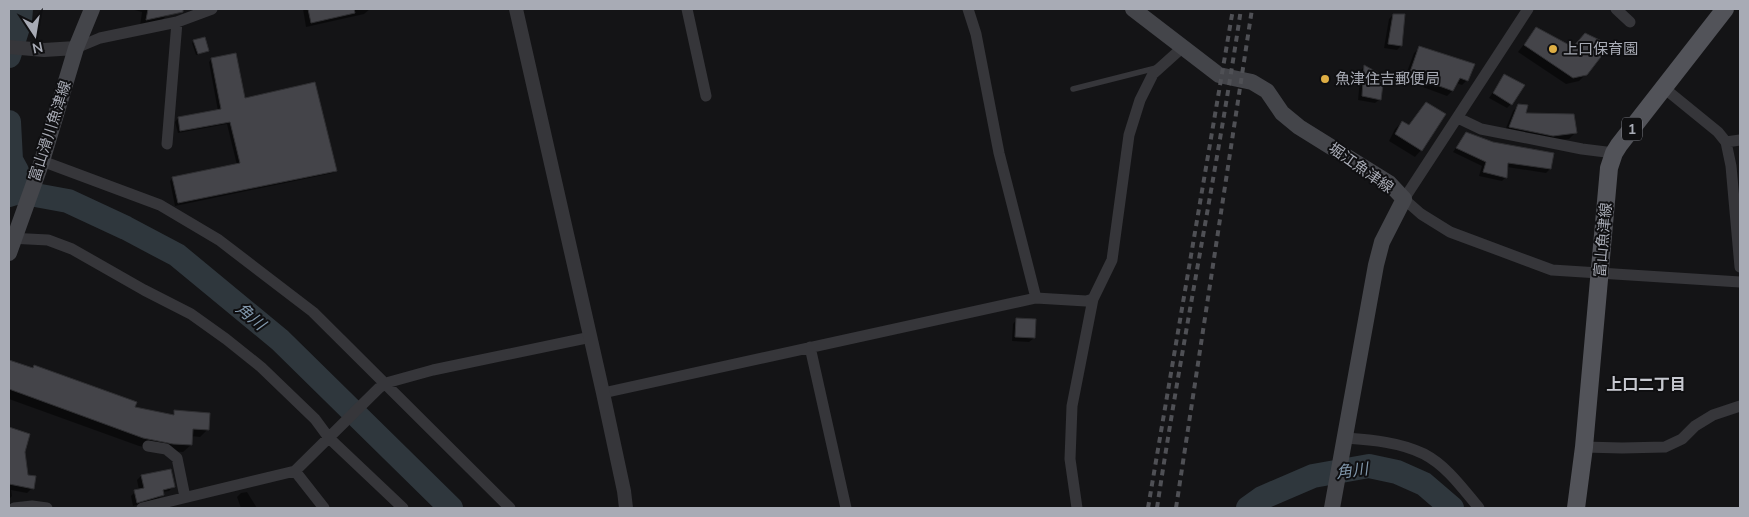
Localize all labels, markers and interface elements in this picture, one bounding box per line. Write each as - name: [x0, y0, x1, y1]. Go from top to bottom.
- north arrow: [10, 10, 60, 60]
- text: N: [31, 38, 45, 58]
- place label: 上口保育園: [1563, 39, 1638, 58]
- marker: 上口保育園: [1547, 43, 1559, 55]
- place label: 魚津住吉郵便局: [1335, 69, 1440, 88]
- marker: 魚津住吉郵便局: [1319, 73, 1331, 85]
- street label: 富山滑川魚津線: [24, 78, 75, 184]
- road number: 1: [1622, 118, 1642, 140]
- street label: 堀江魚津線: [1325, 138, 1397, 197]
- street label: 富山魚津線: [1590, 202, 1615, 278]
- water label: 角川: [232, 298, 271, 335]
- district label: 上口二丁目: [1606, 374, 1686, 394]
- water label: 角川: [1335, 458, 1371, 482]

